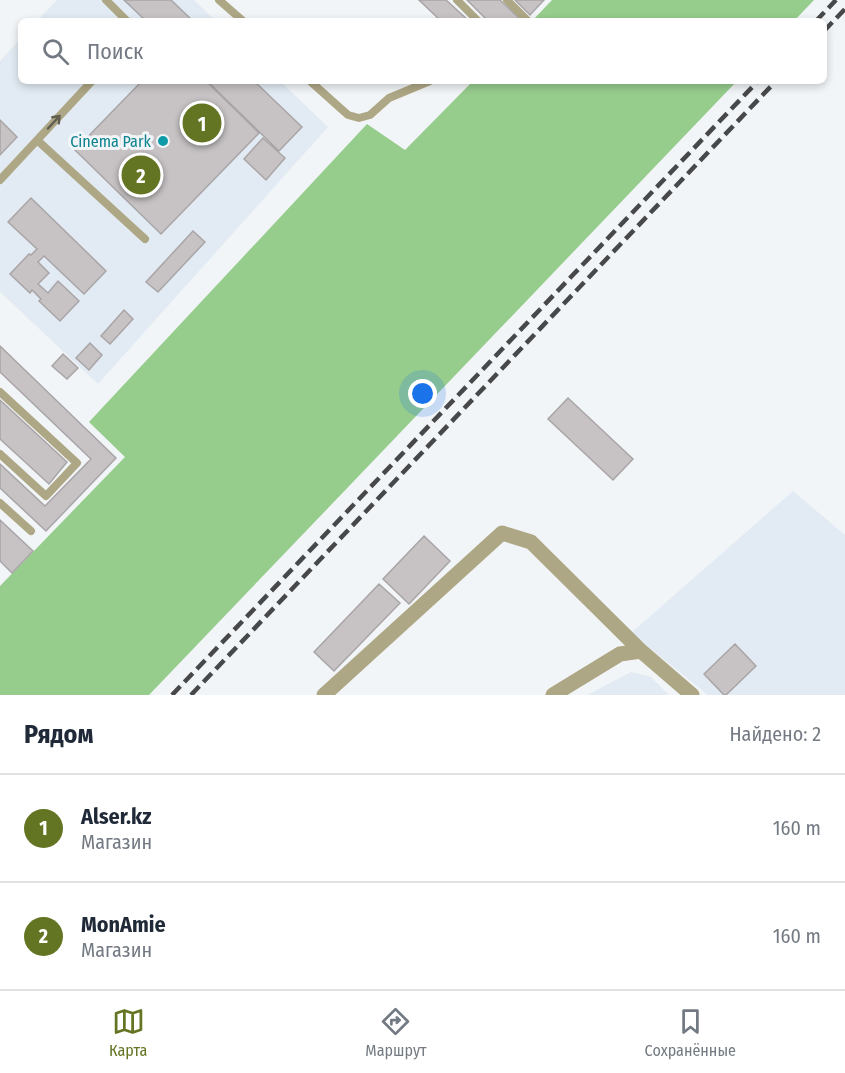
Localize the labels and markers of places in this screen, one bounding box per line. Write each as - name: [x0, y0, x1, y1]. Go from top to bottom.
- pin: 1: [182, 100, 222, 146]
- place label: Cinema Park: [70, 132, 152, 151]
- marker: Cinema Park: [156, 134, 170, 148]
- pin: 2: [122, 152, 160, 198]

